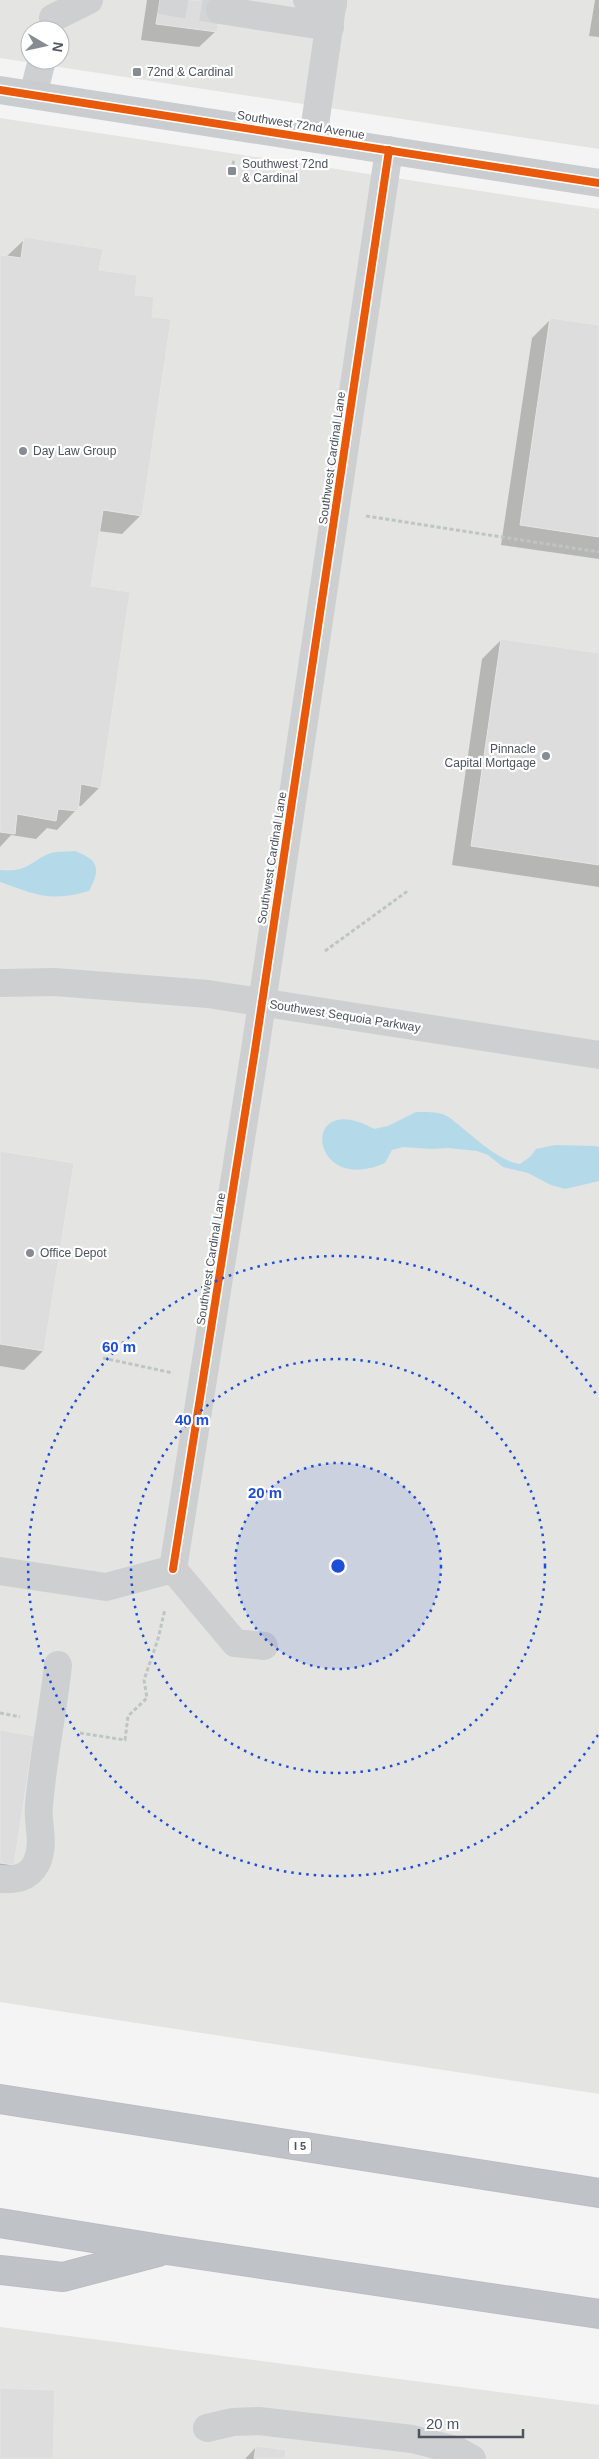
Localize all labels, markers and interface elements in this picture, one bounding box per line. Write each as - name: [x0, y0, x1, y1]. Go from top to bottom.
- north arrow: [20, 20, 70, 70]
- text: N: [49, 41, 67, 53]
- place label: 72nd & Cardinal: [147, 65, 233, 79]
- marker: 72nd & Cardinal: [131, 66, 143, 78]
- street label: Southwest 72nd Avenue: [236, 108, 366, 142]
- place label: Southwest 72nd & Cardinal: [242, 157, 328, 185]
- marker: Southwest 72nd & Cardinal: [226, 165, 238, 177]
- street label: Southwest Cardinal Lane: [316, 390, 348, 525]
- place label: Day Law Group: [33, 444, 117, 458]
- marker: Day Law Group: [17, 445, 29, 457]
- place label: Pinnacle Capital Mortgage: [445, 742, 536, 770]
- marker: Pinnacle Capital Mortgage: [540, 750, 552, 762]
- street label: Southwest Cardinal Lane: [255, 790, 289, 925]
- street label: Southwest Sequoia Parkway: [268, 997, 422, 1035]
- street label: Southwest Cardinal Lane: [194, 1191, 228, 1326]
- place label: Office Depot: [40, 1246, 107, 1260]
- marker: Office Depot: [24, 1247, 36, 1259]
- text: 60 m: [102, 1338, 136, 1355]
- text: 40 m: [175, 1411, 209, 1428]
- text: 20 m: [248, 1484, 282, 1501]
- centre of rings: [329, 1557, 347, 1575]
- road number: I 5: [289, 2138, 311, 2154]
- scale bar: [419, 2406, 523, 2438]
- text: 20 m: [426, 2415, 459, 2432]

